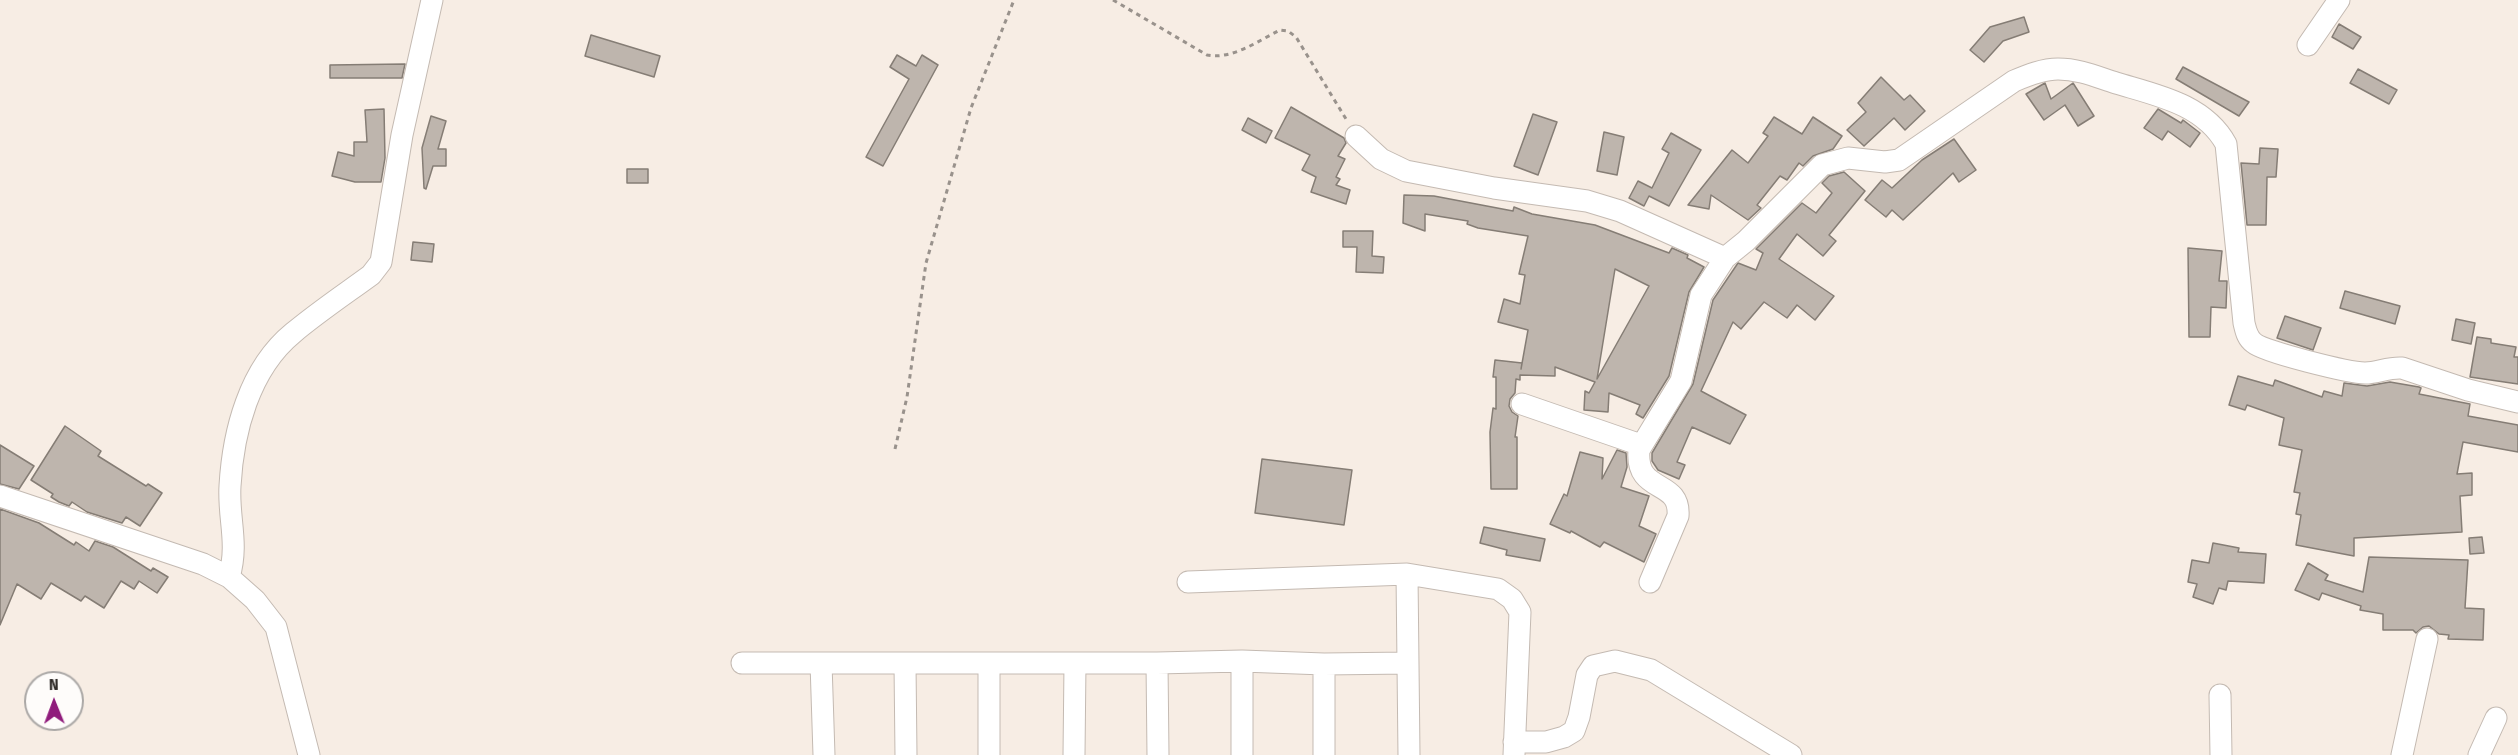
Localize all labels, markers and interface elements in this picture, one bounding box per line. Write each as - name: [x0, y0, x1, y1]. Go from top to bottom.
- north arrow: [24, 671, 84, 731]
- text: N: [49, 675, 59, 694]

